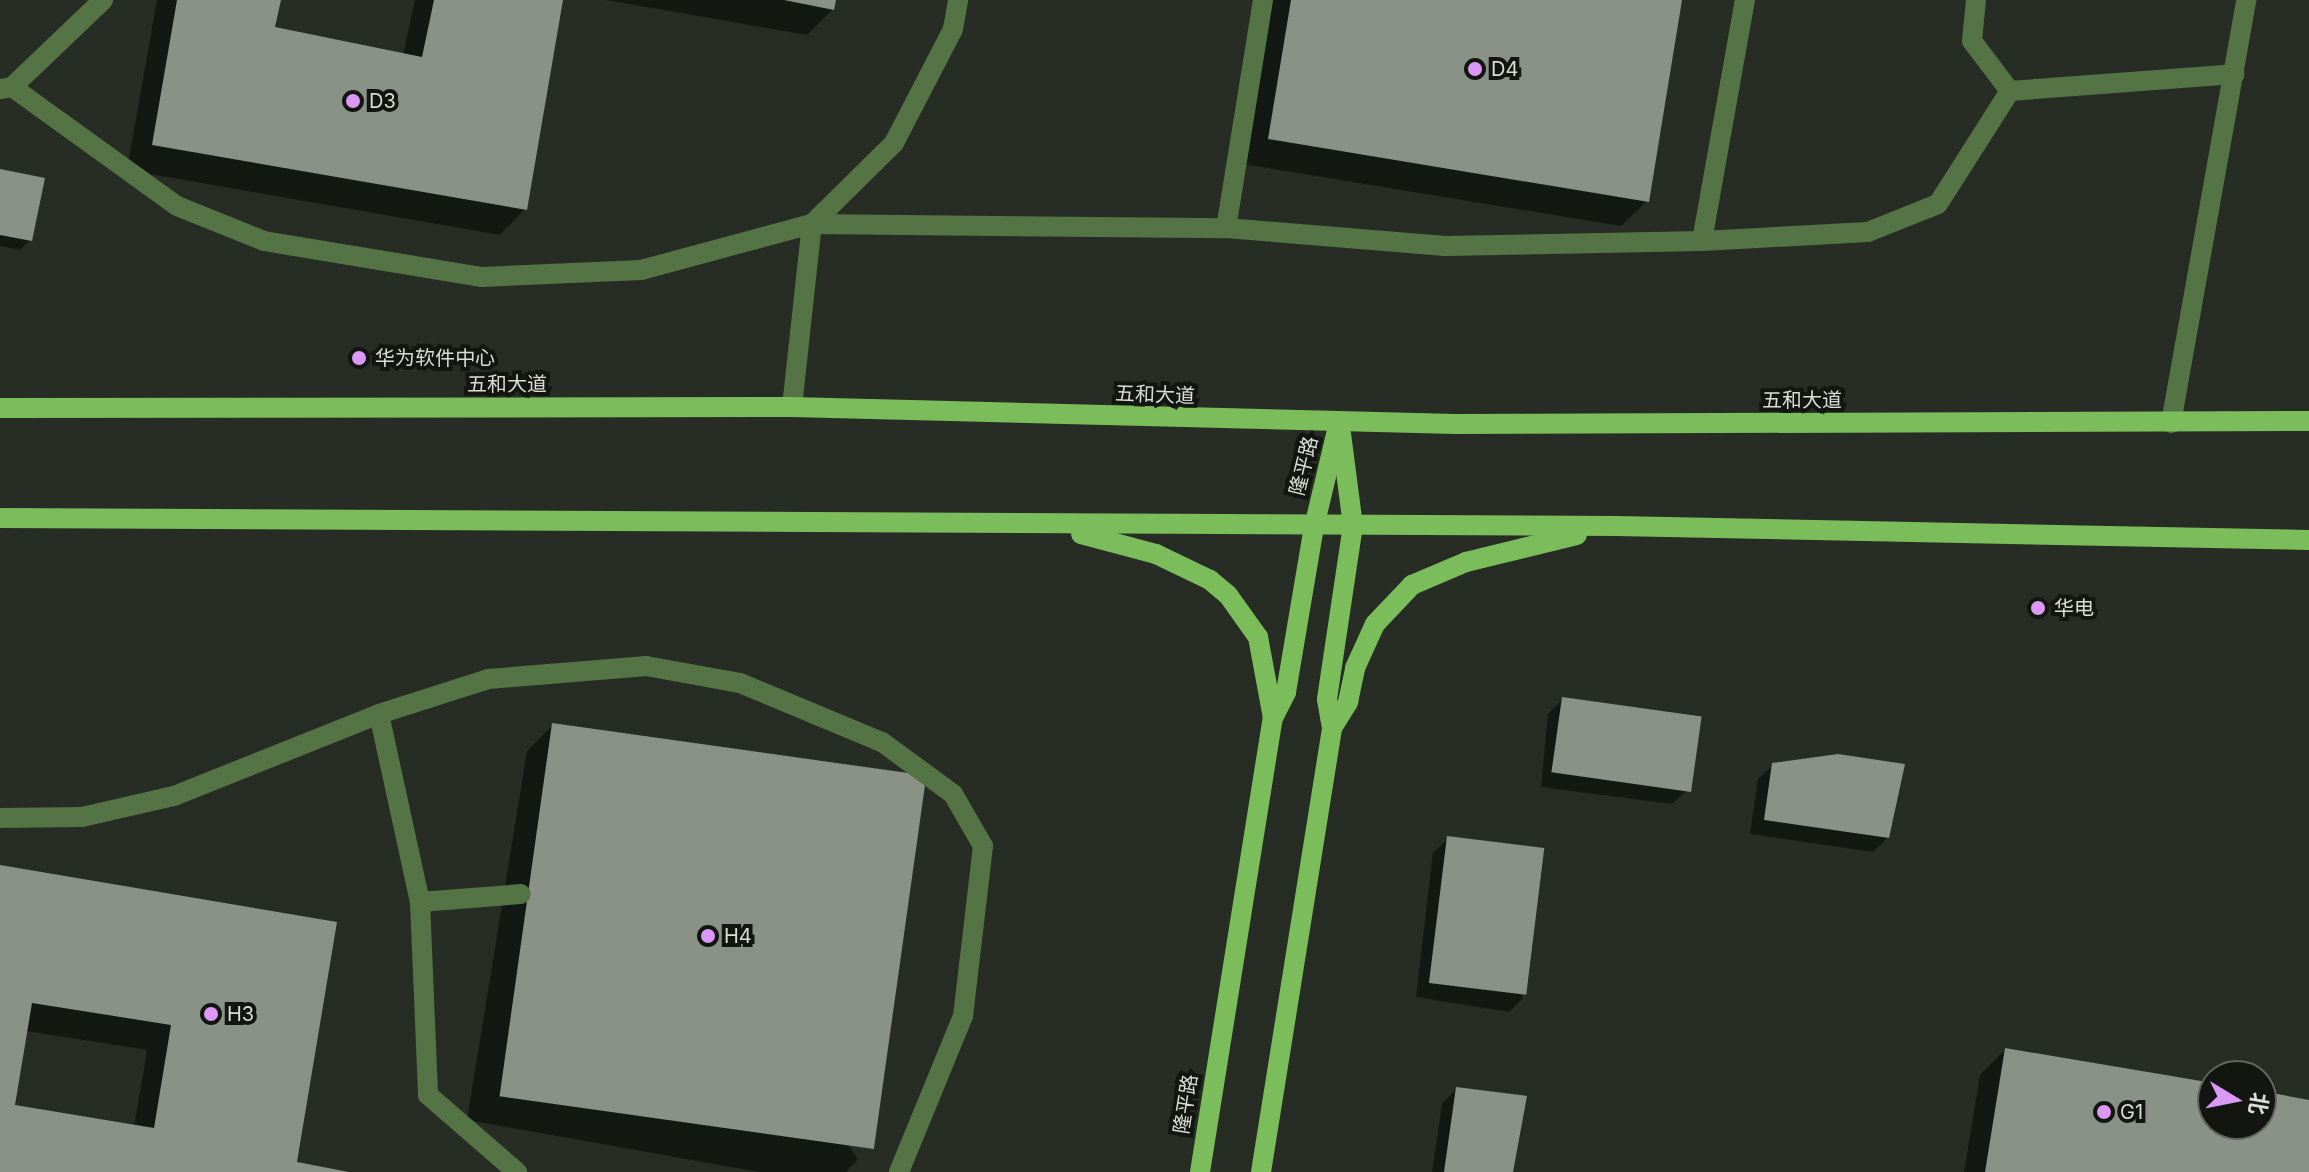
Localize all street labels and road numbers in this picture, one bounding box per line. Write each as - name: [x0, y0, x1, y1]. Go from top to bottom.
- street label: 五和大道: [467, 372, 547, 396]
- street label: 五和大道: [1115, 382, 1195, 408]
- street label: 五和大道: [1762, 388, 1842, 412]
- street label: 隆平路: [1285, 434, 1323, 498]
- street label: 隆平路: [1169, 1072, 1203, 1136]

